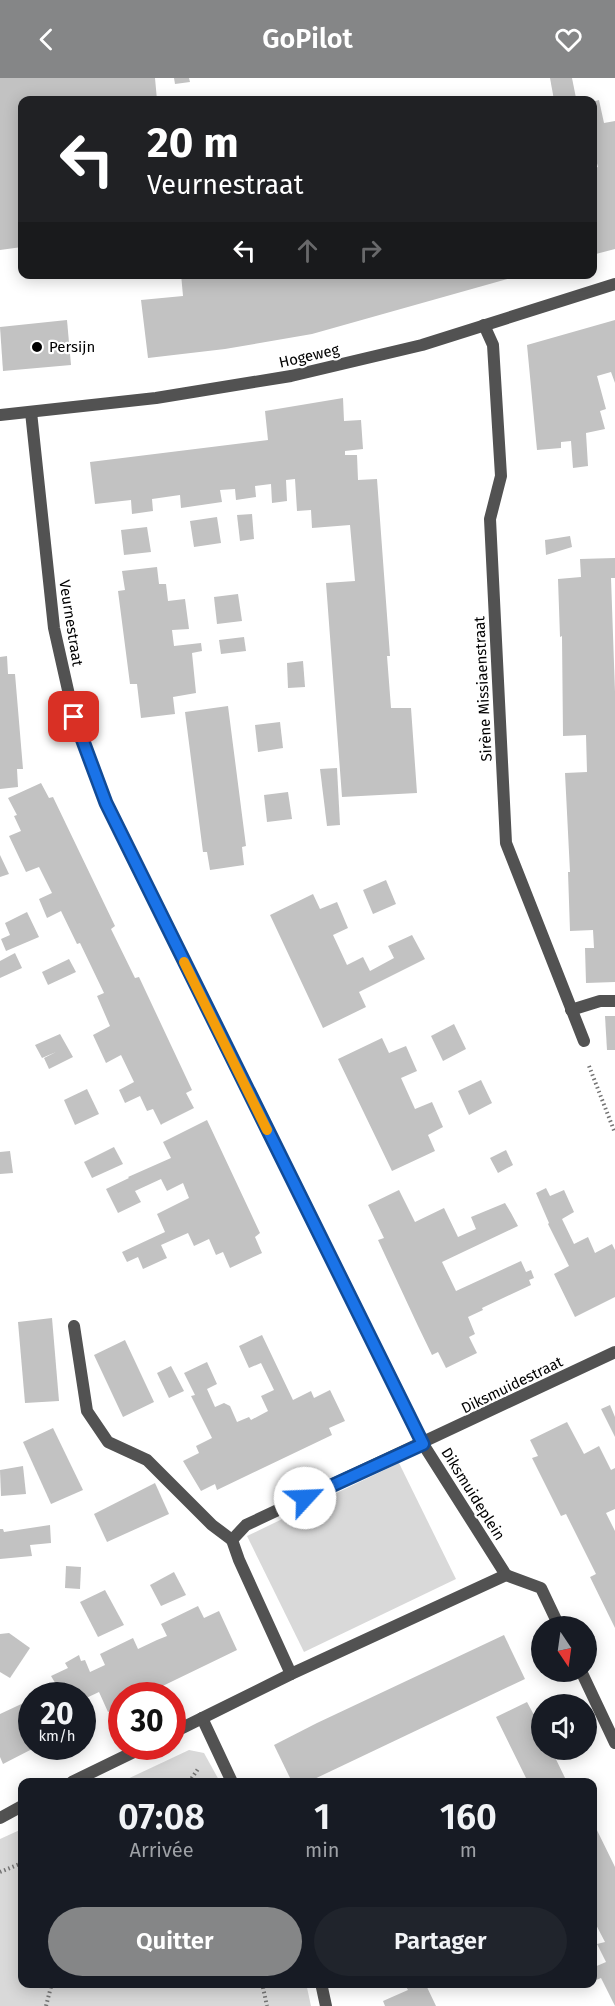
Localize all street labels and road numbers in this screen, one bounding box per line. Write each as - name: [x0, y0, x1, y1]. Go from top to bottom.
- street label: Hogeweg: [277, 340, 341, 372]
- street label: Veurnestraat: [55, 579, 87, 668]
- street label: Sirène Missiaenstraat: [470, 615, 496, 762]
- street label: Diksmuidestraat: [458, 1352, 566, 1417]
- street label: Diksmuideplein: [437, 1444, 509, 1544]

